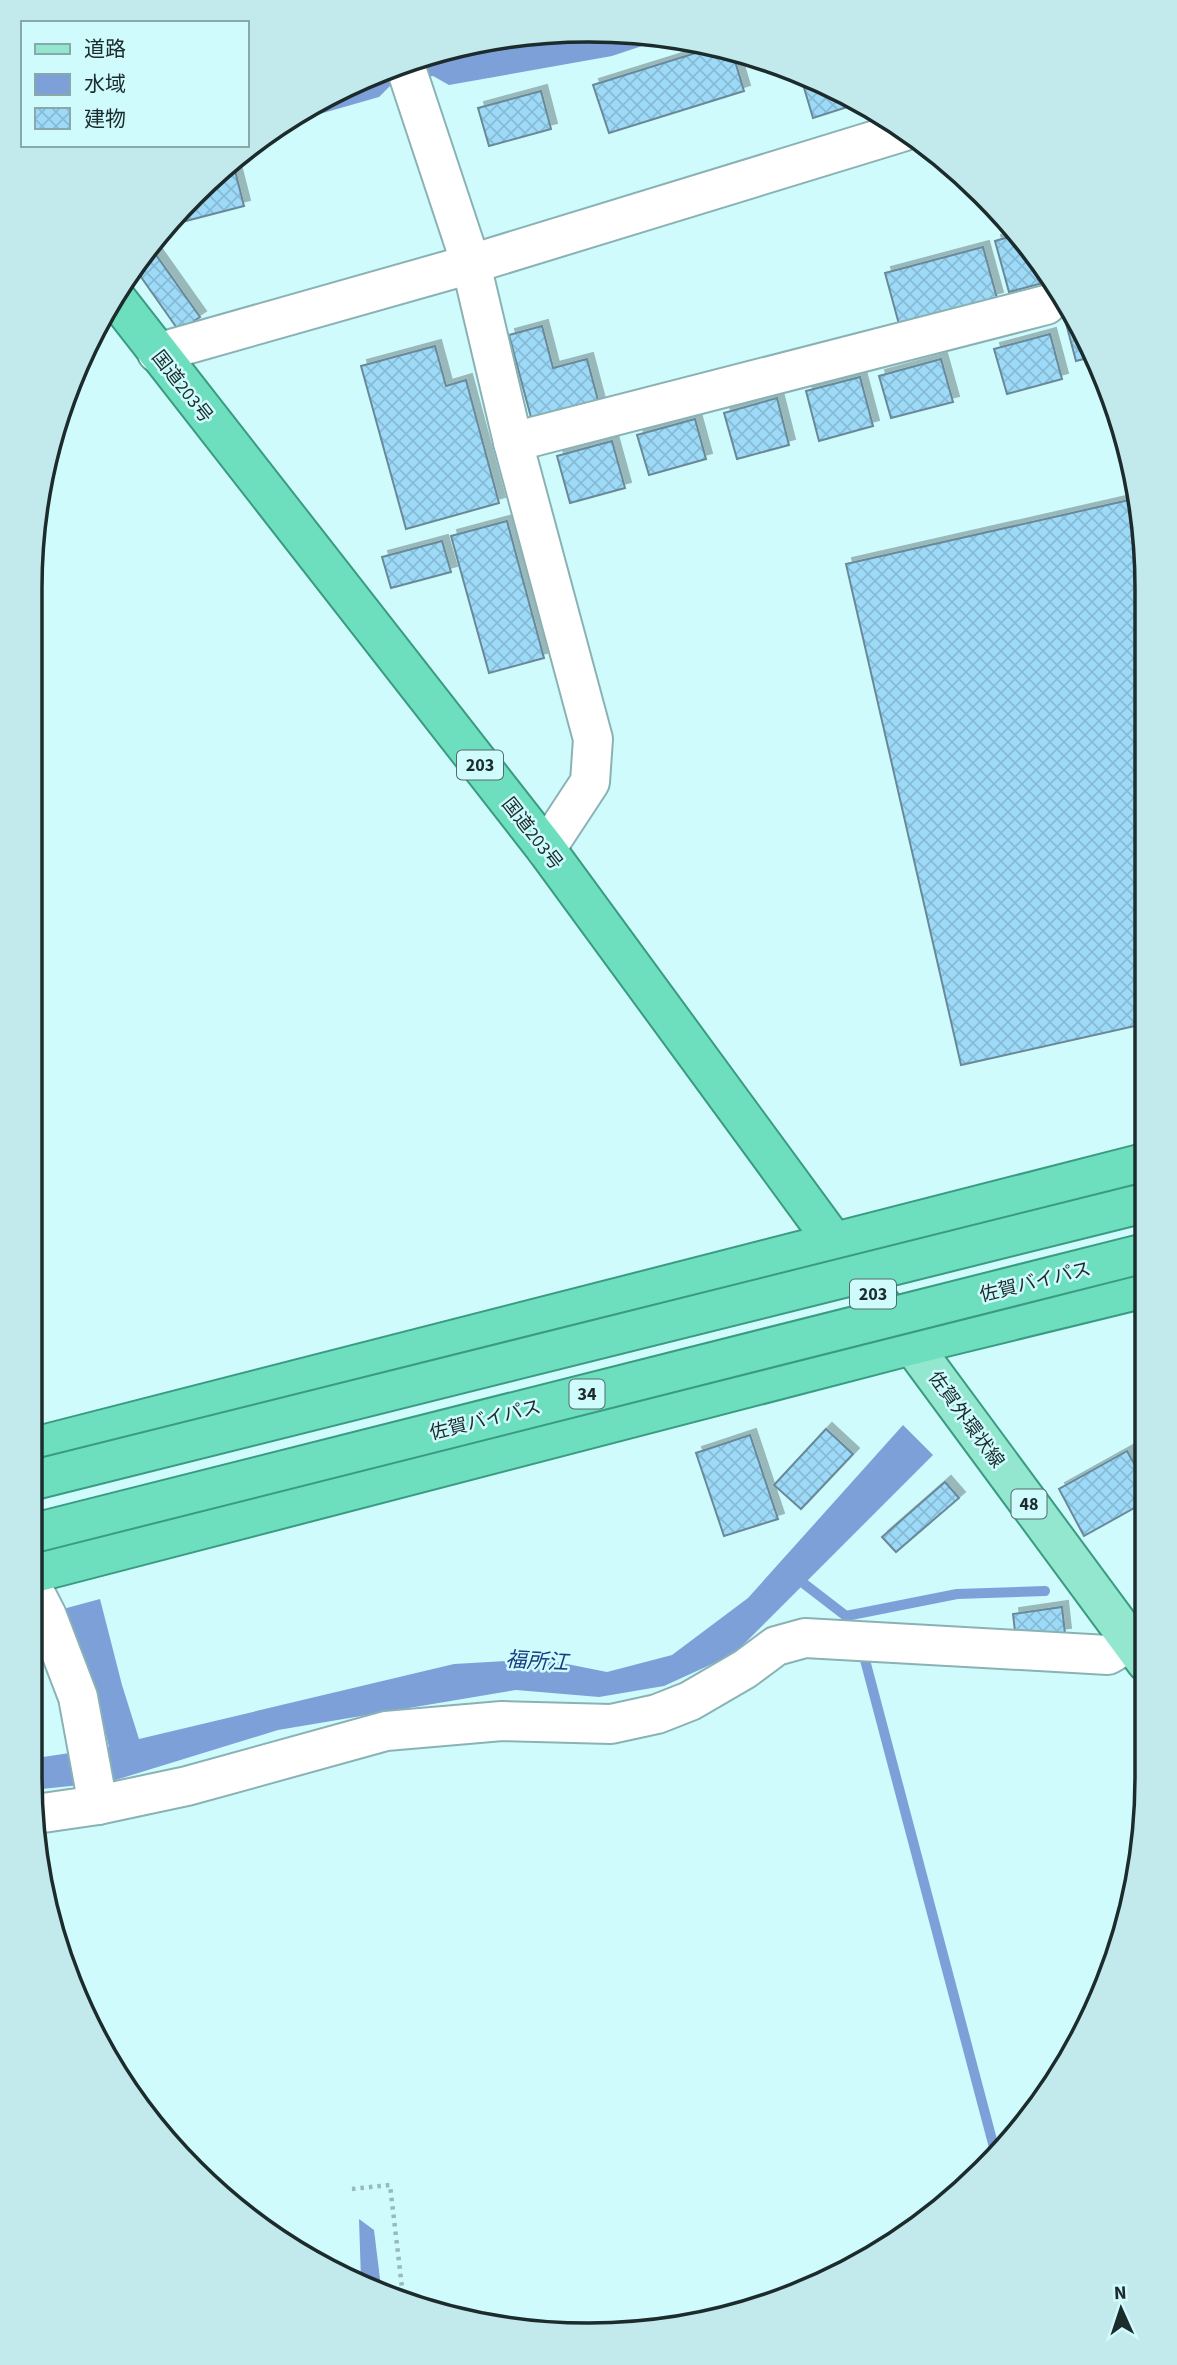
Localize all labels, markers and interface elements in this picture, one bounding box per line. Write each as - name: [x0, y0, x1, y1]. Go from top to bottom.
- legend: [21, 21, 248, 147]
- text: 道路: [84, 34, 126, 64]
- text: 水域: [84, 69, 126, 99]
- text: 建物: [84, 104, 126, 134]
- street label: 国道203号: [145, 345, 219, 429]
- road number: 203: [457, 750, 503, 780]
- street label: 国道203号: [495, 792, 569, 876]
- street label: 佐賀バイパス: [977, 1256, 1094, 1309]
- road number: 203: [850, 1280, 896, 1308]
- street label: 佐賀外環状線: [921, 1366, 1010, 1474]
- road number: 34: [570, 1380, 604, 1408]
- street label: 佐賀バイパス: [427, 1394, 544, 1447]
- road number: 48: [1012, 1490, 1046, 1518]
- water label: 福所江: [505, 1644, 571, 1678]
- north arrow: [1086, 2274, 1156, 2344]
- text: N: [1113, 2280, 1127, 2307]

